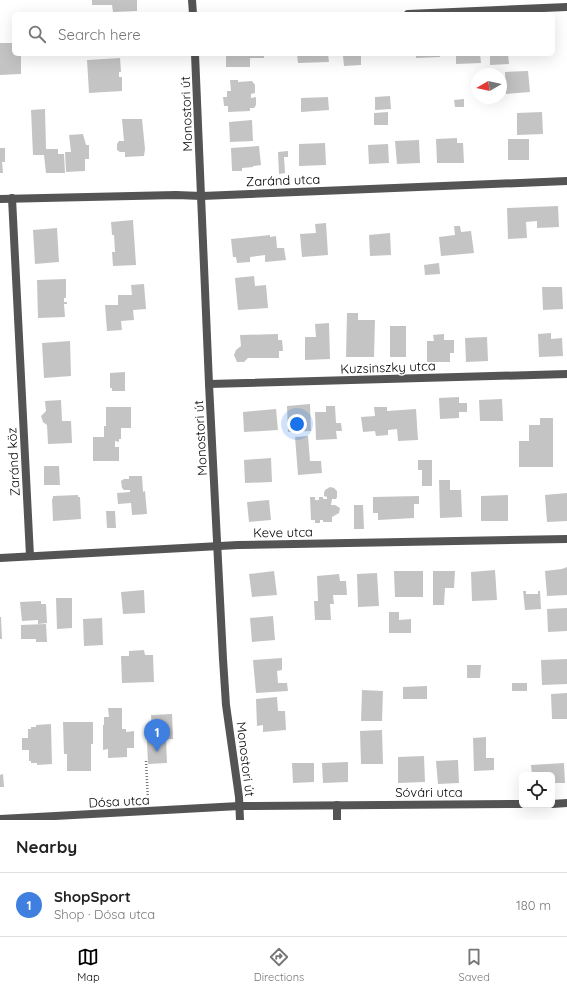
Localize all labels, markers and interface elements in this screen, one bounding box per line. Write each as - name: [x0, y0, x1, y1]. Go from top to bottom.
- search box: [12, 12, 555, 56]
- icon: search: [26, 23, 48, 45]
- text: Search here: [58, 25, 141, 44]
- north arrow: [471, 68, 507, 104]
- street label: Monostori út: [177, 76, 195, 152]
- street label: Zaránd utca: [246, 171, 320, 189]
- street label: Kuzsinszky utca: [340, 357, 436, 377]
- street label: Monostori út: [190, 400, 210, 476]
- your location: [287, 414, 307, 434]
- street label: Zaránd köz: [3, 427, 23, 497]
- street label: Keve utca: [253, 523, 313, 541]
- pin: 1: [144, 719, 170, 752]
- street label: Monostori út: [233, 721, 259, 797]
- map controls: [519, 772, 555, 808]
- button: locate: [519, 772, 555, 808]
- street label: Sóvári utca: [395, 784, 463, 800]
- street label: Dósa utca: [88, 791, 150, 811]
- text: Nearby: [16, 836, 77, 857]
- text: ShopSport: [54, 887, 131, 906]
- text: 1: [26, 897, 32, 913]
- text: 180 m: [516, 897, 551, 913]
- text: Shop · Dósa utca: [54, 906, 155, 922]
- tab: Map: [77, 946, 100, 984]
- tab: Directions: [254, 946, 304, 984]
- tab: Saved: [458, 946, 490, 984]

